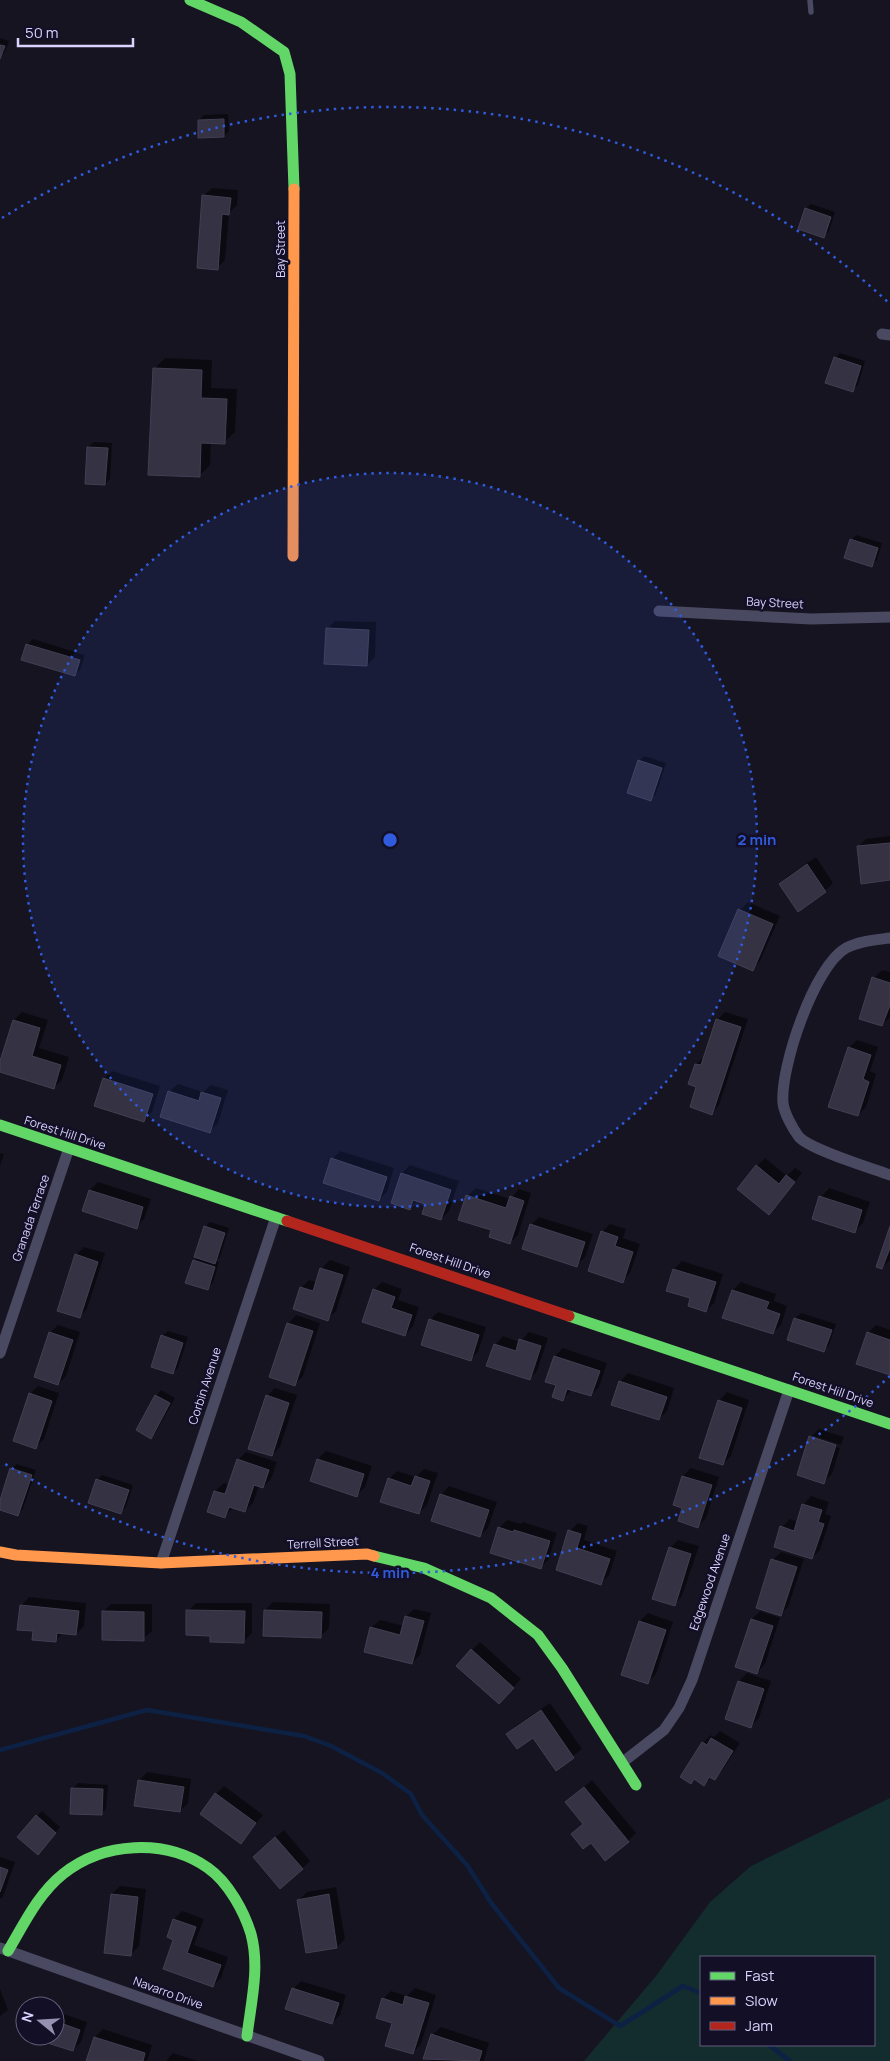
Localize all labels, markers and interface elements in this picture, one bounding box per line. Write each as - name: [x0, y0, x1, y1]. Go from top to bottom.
- scale bar: [18, 15, 132, 47]
- text: 50 m: [25, 22, 59, 43]
- street label: Bay Street: [272, 220, 289, 278]
- street label: Bay Street: [746, 593, 804, 613]
- text: 2 min: [737, 829, 777, 850]
- centre of rings: [381, 831, 399, 849]
- street label: Forest Hill Drive: [22, 1111, 108, 1154]
- street label: Granada Terrace: [8, 1172, 53, 1264]
- street label: Forest Hill Drive: [407, 1239, 493, 1282]
- street label: Corbin Avenue: [184, 1345, 225, 1427]
- street label: Forest Hill Drive: [790, 1368, 876, 1411]
- street label: Edgewood Avenue: [685, 1531, 734, 1633]
- street label: Terrell Street: [287, 1532, 360, 1553]
- text: 4 min: [370, 1562, 410, 1583]
- legend: [700, 1956, 875, 2046]
- text: Fast: [745, 1965, 774, 1986]
- street label: Navarro Drive: [131, 1972, 205, 2013]
- text: Slow: [745, 1990, 778, 2011]
- north arrow: [15, 1996, 65, 2046]
- text: N: [17, 2009, 38, 2025]
- text: Jam: [745, 2015, 773, 2036]

